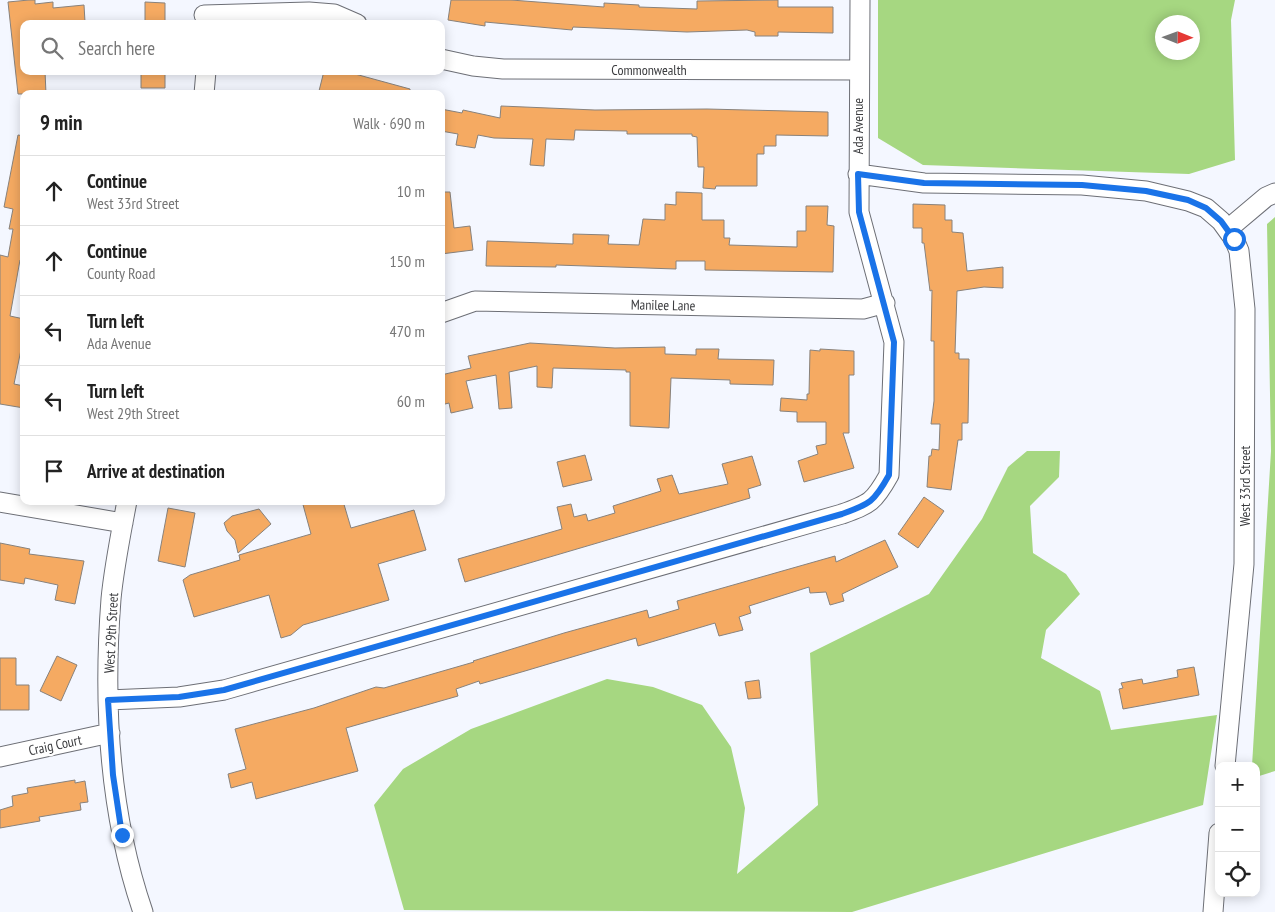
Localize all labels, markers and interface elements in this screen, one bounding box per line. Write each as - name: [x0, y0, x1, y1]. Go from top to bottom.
- north arrow: [1155, 15, 1200, 60]
- search box: [20, 20, 445, 75]
- icon: search: [38, 34, 66, 62]
- text: Search here: [78, 36, 155, 60]
- street label: Commonwealth: [611, 61, 687, 79]
- street label: Ada Avenue: [849, 98, 867, 154]
- text: 9 min: [40, 109, 82, 136]
- text: Walk · 690 m: [353, 113, 425, 133]
- text: Continue: [87, 169, 147, 193]
- icon: ahead: [40, 177, 68, 205]
- text: 10 m: [397, 181, 425, 201]
- text: West 33rd Street: [87, 193, 179, 213]
- route start: [1223, 228, 1246, 251]
- text: Continue: [87, 239, 147, 263]
- icon: ahead: [40, 247, 68, 275]
- text: 150 m: [390, 251, 425, 271]
- text: County Road: [87, 263, 155, 283]
- street label: Manilee Lane: [631, 295, 696, 315]
- text: Turn left: [87, 309, 144, 333]
- icon: left: [40, 317, 68, 345]
- text: 470 m: [390, 321, 425, 341]
- text: Ada Avenue: [87, 333, 151, 353]
- text: Turn left: [87, 379, 144, 403]
- icon: left: [40, 387, 68, 415]
- text: 60 m: [397, 391, 425, 411]
- text: West 29th Street: [87, 403, 179, 423]
- street label: West 33rd Street: [1236, 446, 1254, 526]
- icon: arrive: [40, 457, 68, 485]
- text: Arrive at destination: [87, 459, 225, 483]
- street label: West 29th Street: [100, 592, 122, 674]
- street label: Craig Court: [27, 731, 83, 759]
- map controls: [1215, 762, 1260, 897]
- button: +: [1215, 762, 1260, 807]
- button: −: [1215, 807, 1260, 852]
- route end: [111, 824, 134, 847]
- button: locate: [1215, 852, 1260, 897]

